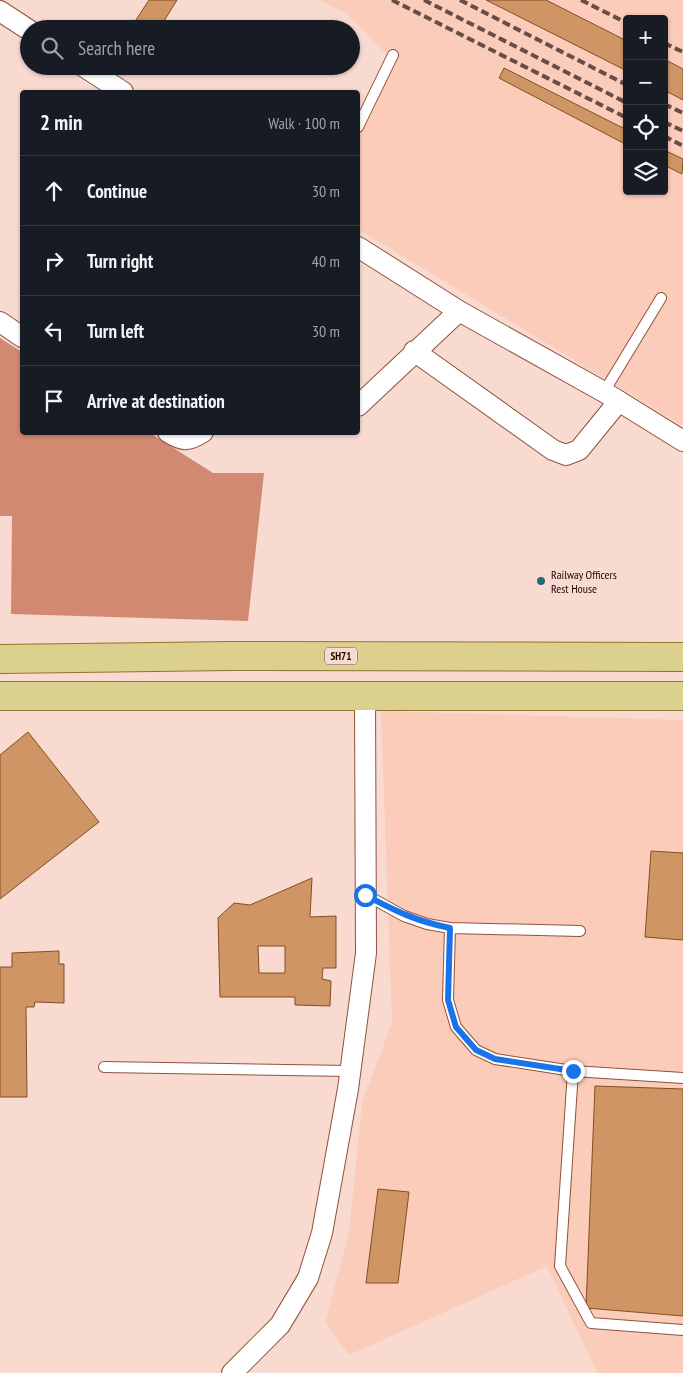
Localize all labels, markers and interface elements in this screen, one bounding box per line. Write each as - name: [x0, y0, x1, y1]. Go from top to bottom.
- map controls: [623, 15, 668, 195]
- button: +: [623, 15, 668, 60]
- search box: [20, 20, 360, 75]
- icon: search: [38, 34, 66, 62]
- text: Search here: [78, 36, 155, 60]
- button: −: [623, 60, 668, 105]
- button: locate: [623, 105, 668, 150]
- text: 2 min: [40, 109, 82, 136]
- text: Walk · 100 m: [268, 113, 340, 133]
- button: layers: [623, 150, 668, 195]
- icon: ahead: [40, 177, 68, 205]
- text: Continue: [87, 179, 147, 203]
- text: 30 m: [312, 181, 340, 201]
- icon: right: [40, 247, 68, 275]
- text: Turn right: [87, 249, 153, 273]
- text: 40 m: [312, 251, 340, 271]
- icon: left: [40, 317, 68, 345]
- text: Turn left: [87, 319, 144, 343]
- text: 30 m: [312, 321, 340, 341]
- icon: arrive: [40, 387, 68, 415]
- text: Arrive at destination: [87, 389, 225, 413]
- place label: Railway Officers Rest House: [551, 567, 617, 596]
- marker: Railway Officers Rest House: [535, 575, 547, 587]
- road number: SH71: [325, 648, 357, 664]
- route start: [354, 884, 377, 907]
- route end: [562, 1060, 585, 1083]

